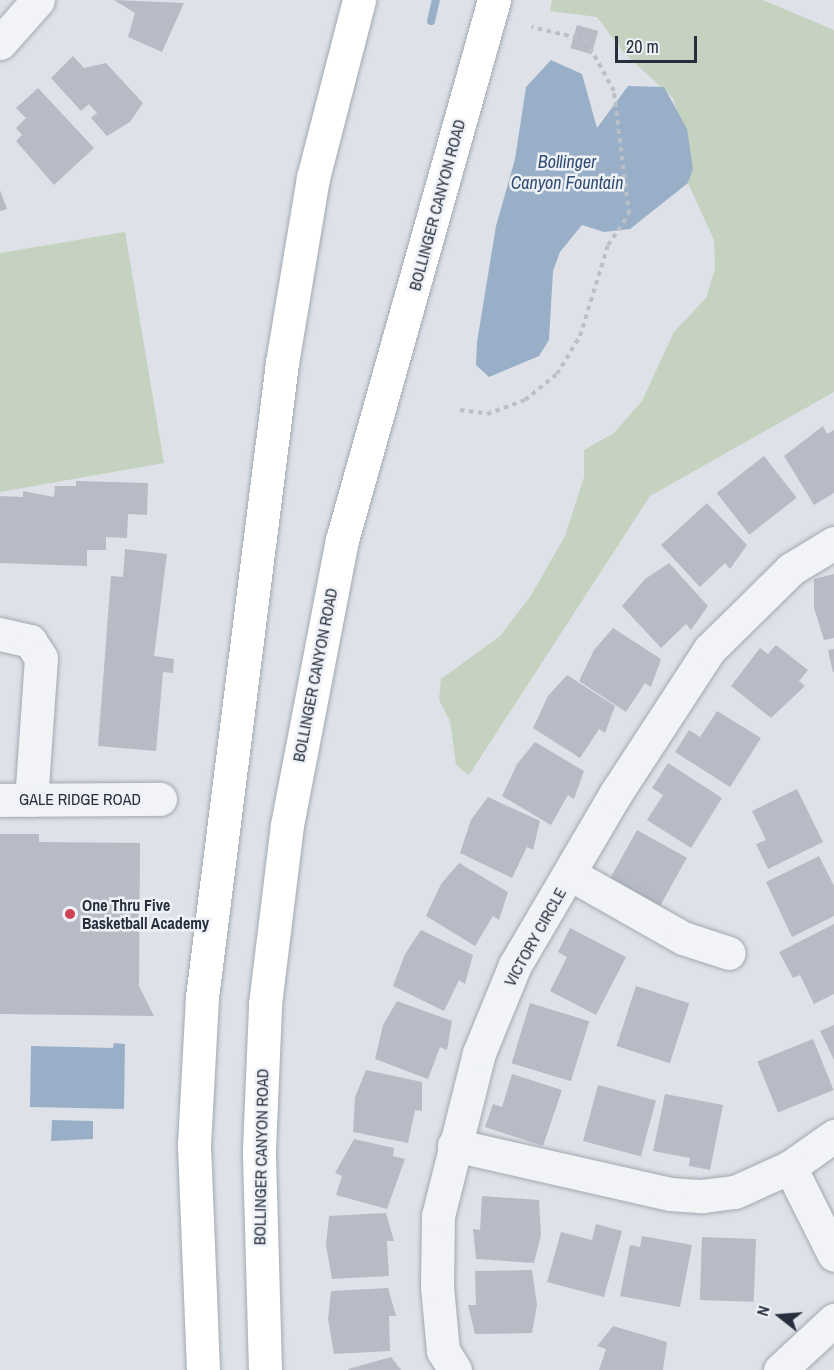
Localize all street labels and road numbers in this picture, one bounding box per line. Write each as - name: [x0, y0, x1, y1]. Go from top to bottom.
- street label: BOLLINGER CANYON ROAD: [405, 117, 469, 293]
- street label: BOLLINGER CANYON ROAD: [289, 587, 341, 763]
- street label: GALE RIDGE ROAD: [19, 789, 141, 809]
- street label: VICTORY CIRCLE: [500, 884, 570, 990]
- street label: BOLLINGER CANYON ROAD: [250, 1069, 272, 1245]

